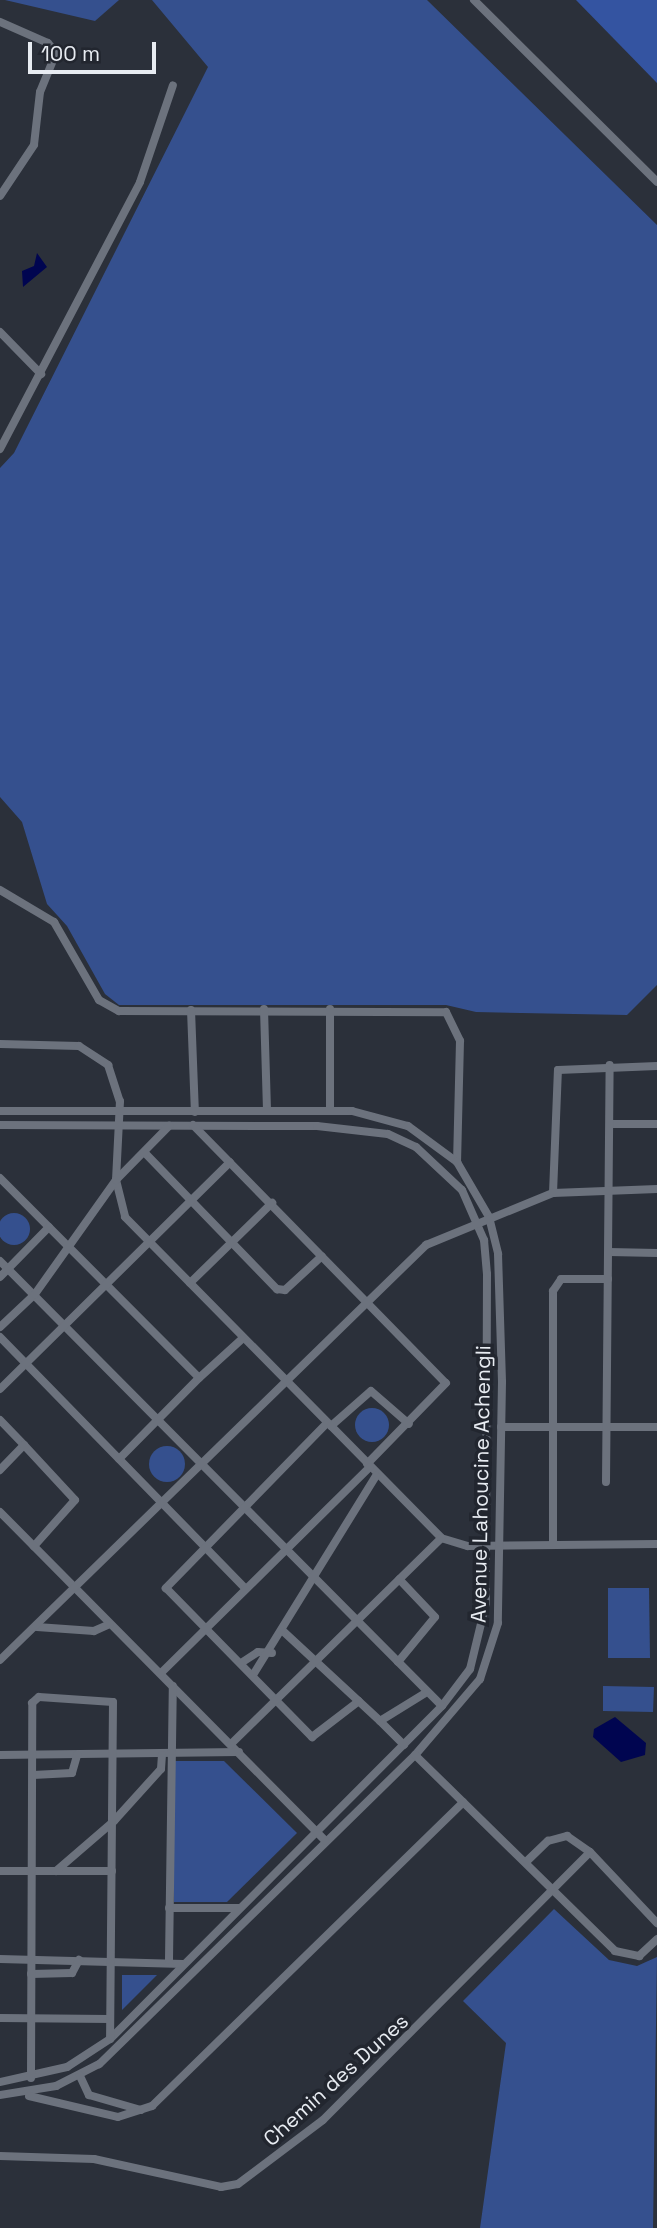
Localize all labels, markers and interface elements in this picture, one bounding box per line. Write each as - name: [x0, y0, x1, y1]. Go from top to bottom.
- scale bar: [32, 28, 159, 72]
- text: 100 m: [41, 40, 100, 67]
- street label: Avenue Lahoucine Achengli: [466, 1345, 496, 1623]
- street label: Chemin des Dunes: [259, 2008, 413, 2152]

